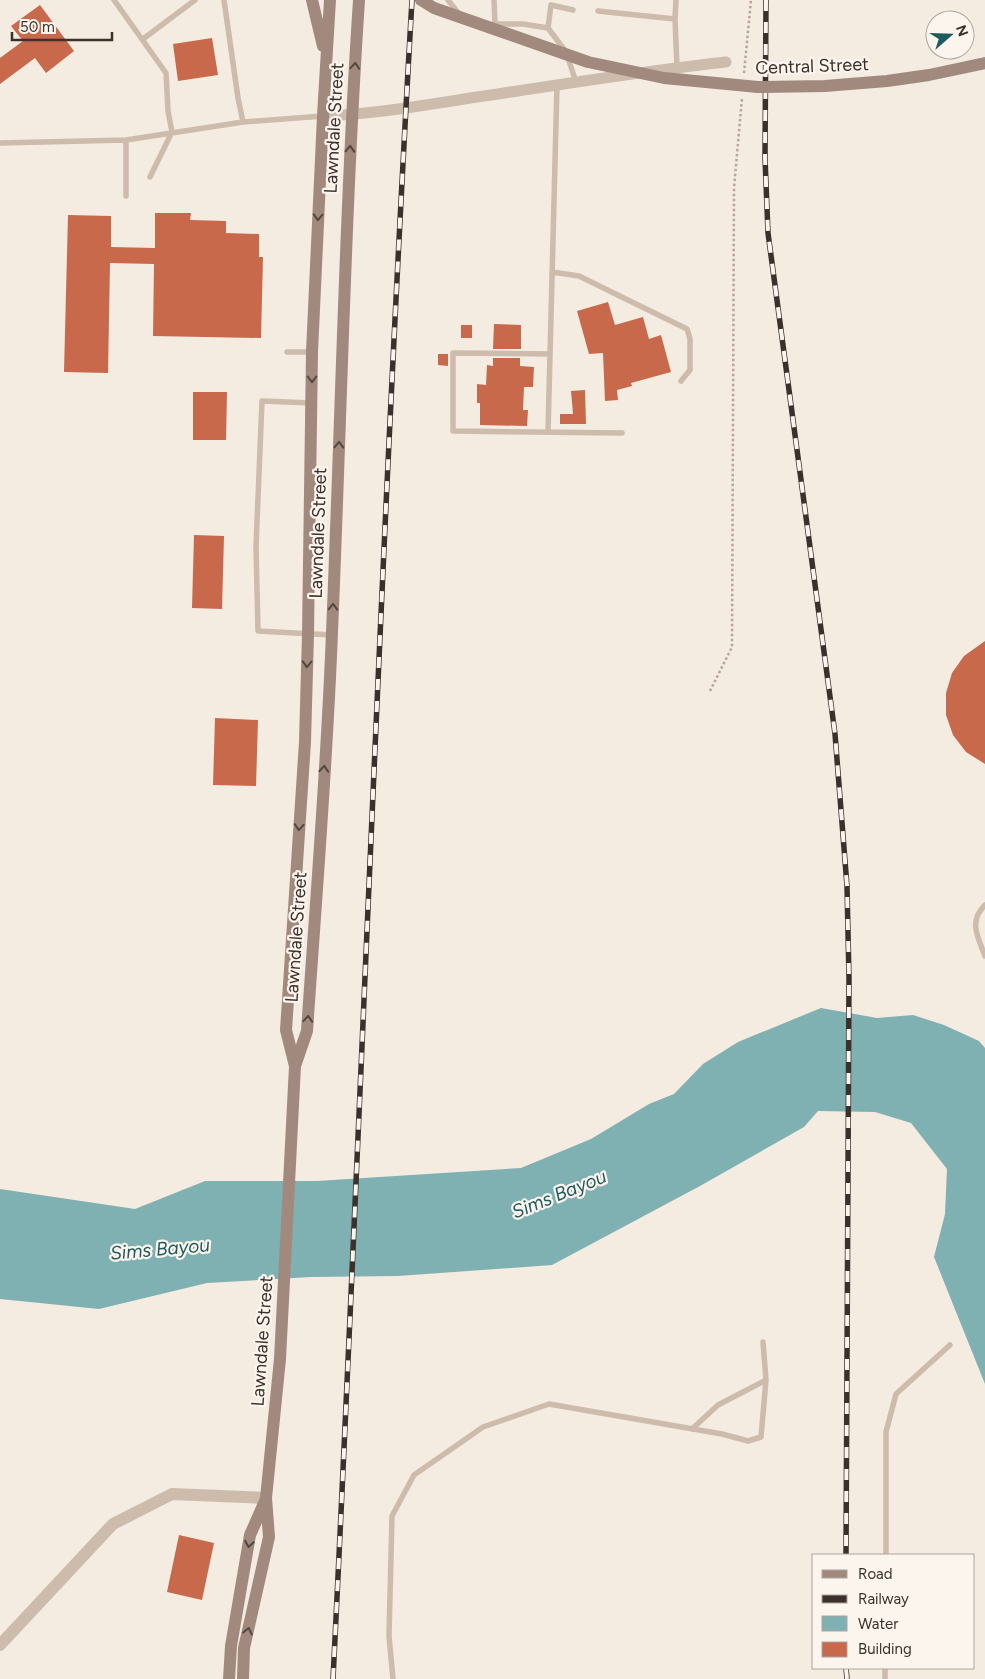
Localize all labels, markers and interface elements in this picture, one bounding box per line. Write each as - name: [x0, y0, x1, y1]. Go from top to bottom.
- scale bar: [12, 10, 112, 42]
- north arrow: [925, 10, 975, 60]
- text: 50 m: [20, 18, 55, 36]
- text: N: [952, 23, 972, 39]
- street label: Central Street: [755, 53, 869, 79]
- street label: Lawndale Street: [320, 62, 348, 194]
- one-way arrow: [349, 62, 360, 70]
- one-way arrow: [345, 144, 356, 152]
- one-way arrow: [313, 214, 323, 221]
- one-way arrow: [307, 376, 317, 384]
- one-way arrow: [333, 441, 344, 449]
- street label: Lawndale Street: [305, 467, 331, 599]
- one-way arrow: [328, 603, 338, 610]
- one-way arrow: [302, 661, 313, 669]
- one-way arrow: [319, 765, 330, 773]
- one-way arrow: [294, 823, 305, 831]
- street label: Lawndale Street: [280, 871, 312, 1003]
- one-way arrow: [303, 1015, 314, 1023]
- water label: Sims Bayou: [508, 1164, 610, 1223]
- water label: Sims Bayou: [109, 1233, 211, 1265]
- street label: Lawndale Street: [246, 1275, 278, 1407]
- one-way arrow: [244, 1540, 254, 1548]
- legend: [812, 1554, 975, 1669]
- text: Road: [858, 1565, 893, 1583]
- text: Railway: [858, 1590, 909, 1608]
- text: Water: [858, 1615, 898, 1633]
- one-way arrow: [242, 1626, 253, 1635]
- text: Building: [858, 1640, 912, 1658]

